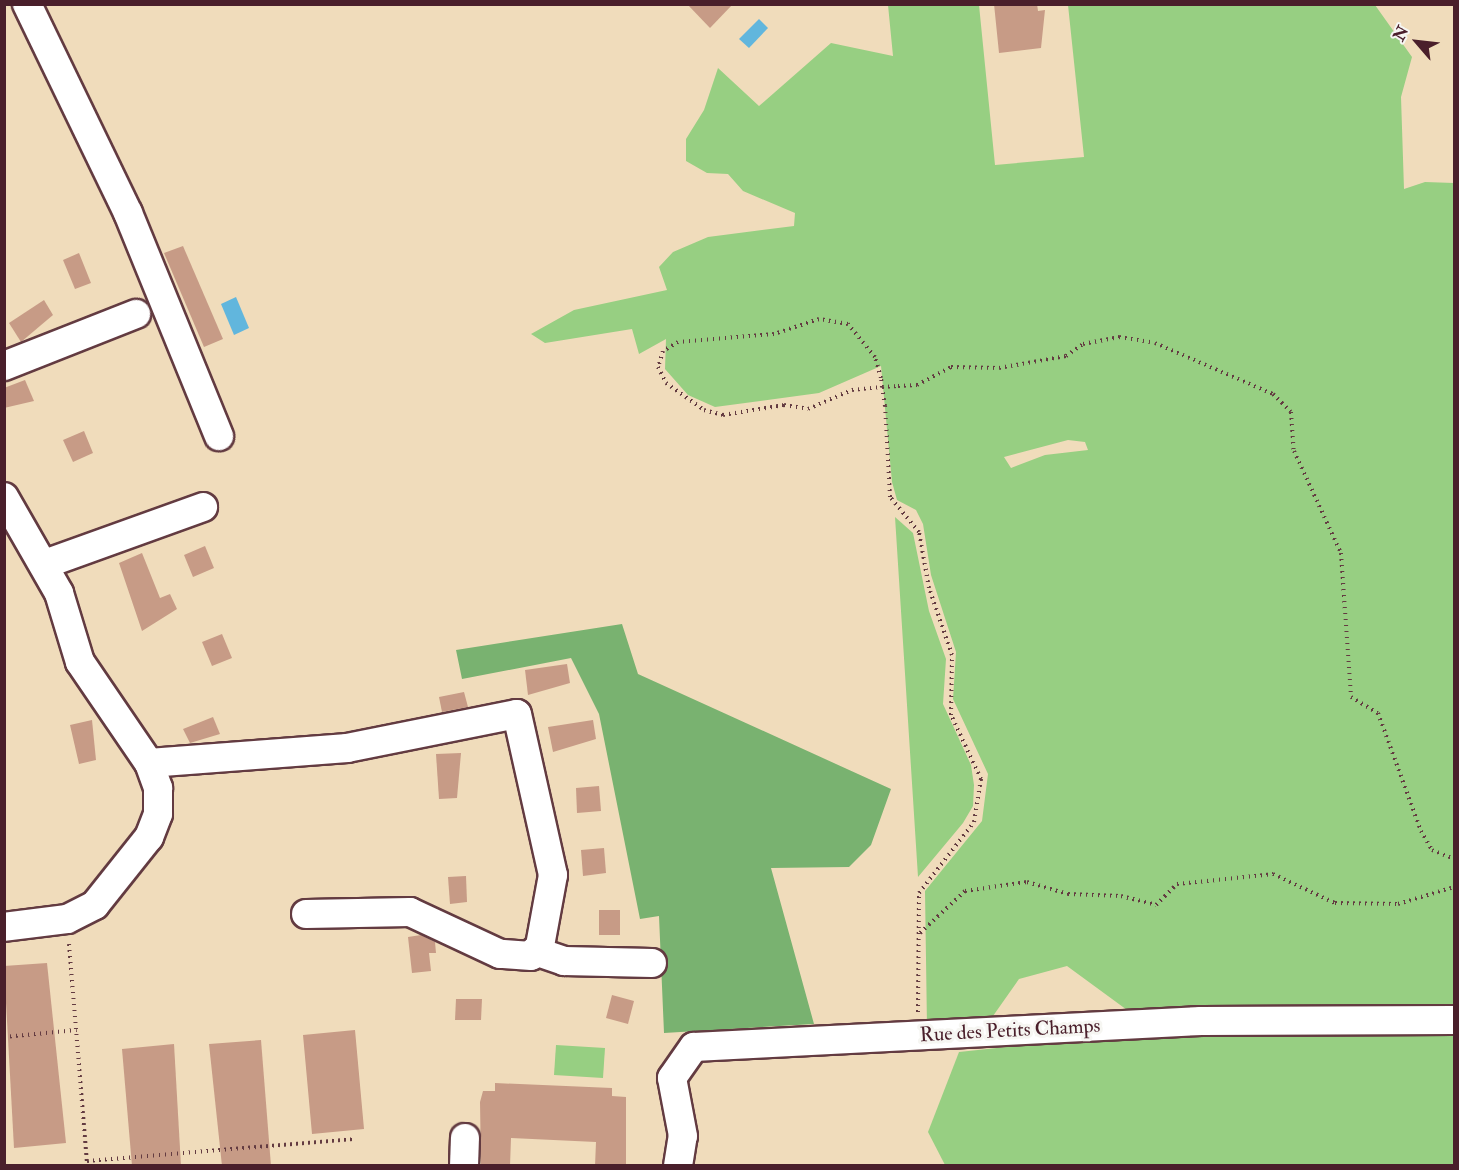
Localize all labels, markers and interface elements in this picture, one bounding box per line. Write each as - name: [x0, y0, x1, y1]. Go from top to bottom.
- north arrow: [1387, 12, 1447, 72]
- text: N: [1389, 23, 1413, 45]
- street label: Rue des Petits Champs: [919, 1013, 1101, 1047]

